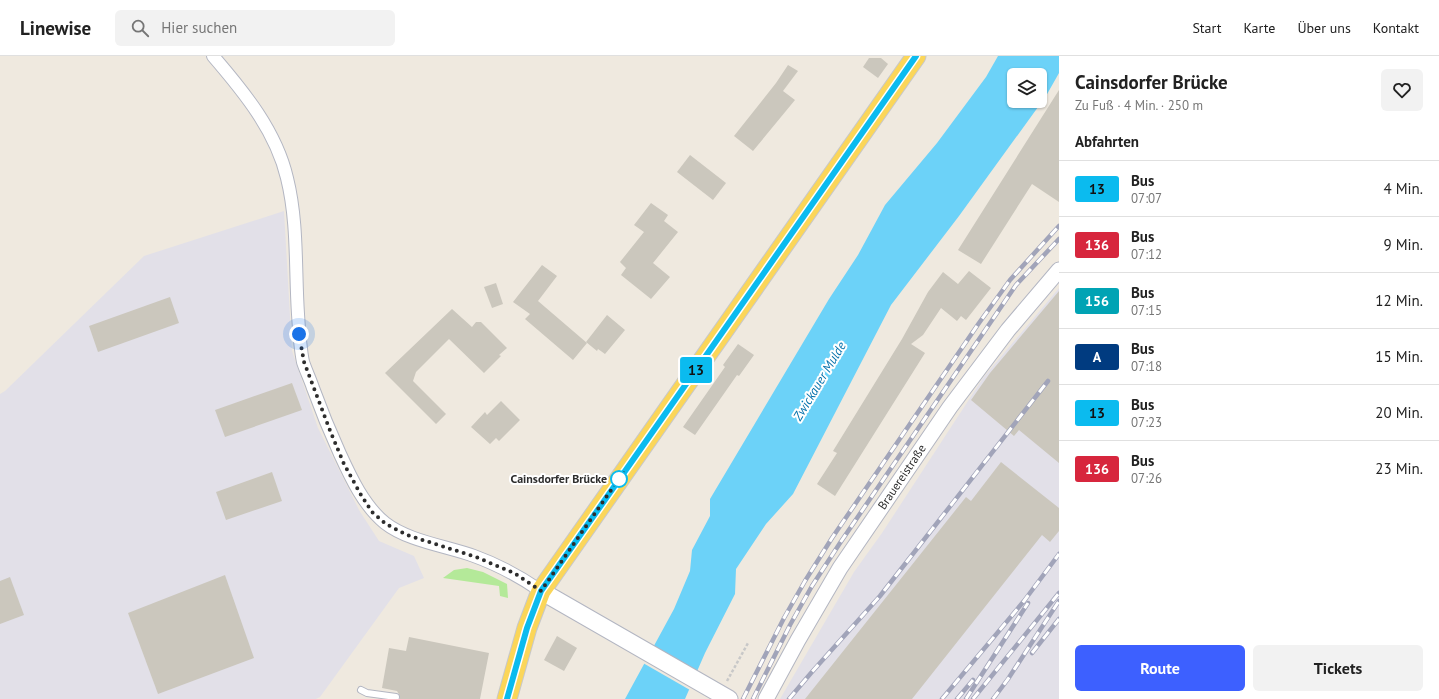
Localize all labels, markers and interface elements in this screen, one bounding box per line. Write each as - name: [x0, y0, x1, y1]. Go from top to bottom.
- search box: [115, 10, 395, 46]
- text: Linewise: [20, 16, 91, 40]
- icon: search: [129, 17, 151, 39]
- text: Hier suchen: [161, 18, 237, 37]
- text: Start: [1192, 19, 1221, 37]
- text: Karte: [1243, 19, 1275, 37]
- text: Über uns: [1297, 19, 1351, 37]
- text: Kontakt: [1373, 19, 1419, 37]
- map controls: [1007, 68, 1047, 108]
- button: layers: [1007, 68, 1047, 108]
- button: heart: [1381, 69, 1423, 111]
- text: Cainsdorfer Brücke: [1075, 70, 1228, 94]
- text: Zu Fuß · 4 Min. · 250 m: [1075, 97, 1203, 114]
- text: Abfahrten: [1075, 132, 1139, 151]
- text: Bus: [1131, 171, 1154, 190]
- text: 4 Min.: [1384, 179, 1423, 198]
- text: 13: [1089, 180, 1105, 198]
- text: 07:07: [1131, 190, 1162, 207]
- text: Bus: [1131, 227, 1154, 246]
- text: 9 Min.: [1384, 235, 1423, 254]
- text: 136: [1085, 236, 1109, 254]
- text: 07:12: [1131, 246, 1162, 263]
- text: Bus: [1131, 283, 1154, 302]
- text: 12 Min.: [1375, 291, 1423, 310]
- text: 156: [1085, 292, 1109, 310]
- text: 07:15: [1131, 302, 1162, 319]
- your location: [289, 324, 309, 344]
- water label: Zwickauer Mulde: [789, 339, 850, 425]
- text: Bus: [1131, 339, 1154, 358]
- text: 15 Min.: [1375, 347, 1423, 366]
- text: A: [1093, 348, 1101, 366]
- line badge: 13: [678, 357, 714, 383]
- text: 07:18: [1131, 358, 1162, 375]
- text: 13: [688, 361, 704, 379]
- text: Bus: [1131, 395, 1154, 414]
- text: 20 Min.: [1375, 403, 1423, 422]
- text: 13: [1089, 404, 1105, 422]
- text: 07:23: [1131, 414, 1162, 431]
- street label: Brauereistraße: [874, 441, 929, 512]
- text: Bus: [1131, 451, 1154, 470]
- text: 23 Min.: [1375, 459, 1423, 478]
- text: 136: [1085, 460, 1109, 478]
- marker: Cainsdorfer Brücke: [610, 470, 628, 488]
- text: 07:26: [1131, 470, 1162, 487]
- place label: Cainsdorfer Brücke: [511, 471, 607, 486]
- button: Route: [1075, 645, 1245, 691]
- button: Tickets: [1253, 645, 1423, 691]

